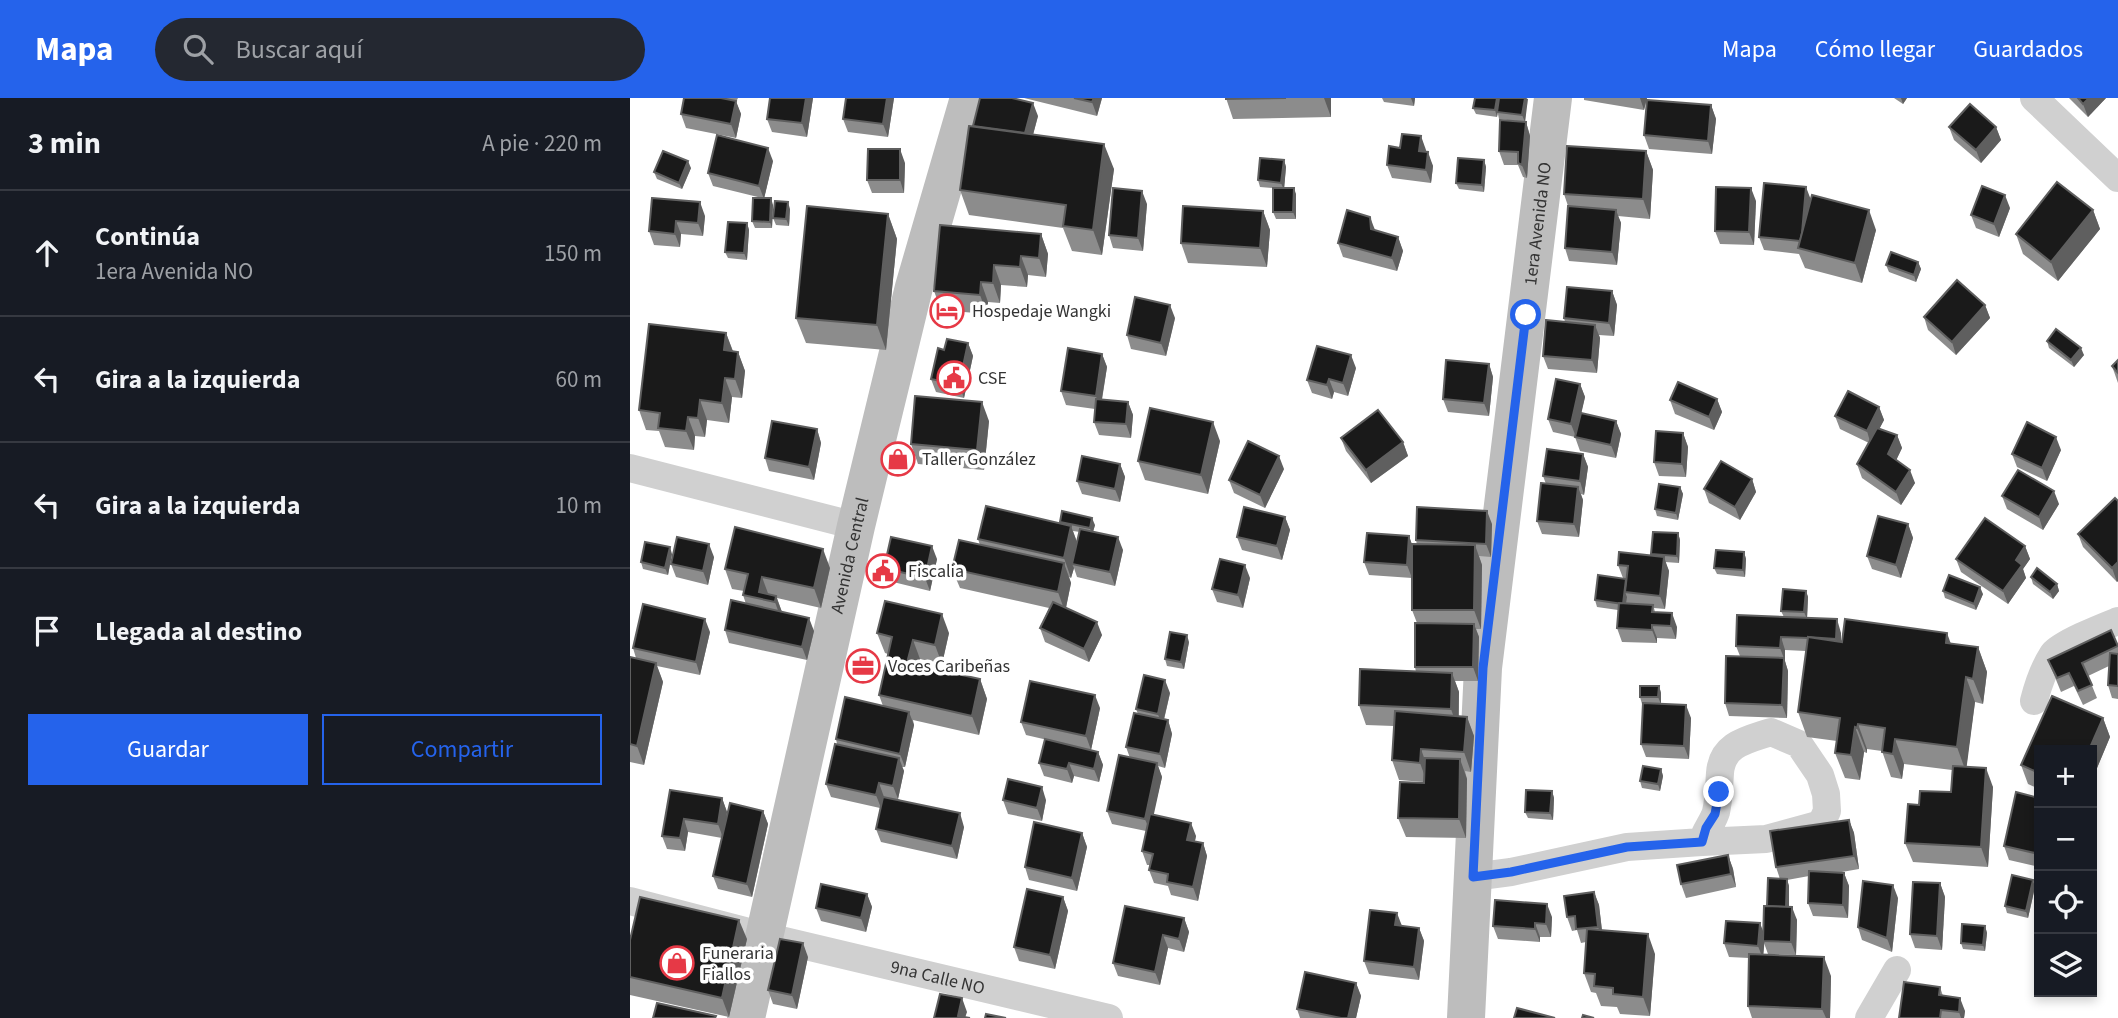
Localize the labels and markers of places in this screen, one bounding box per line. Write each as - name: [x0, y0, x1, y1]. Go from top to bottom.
- hotel icon: Hospedaje Wangki: [928, 292, 966, 330]
- place label: Hospedaje Wangki: [972, 299, 1111, 324]
- public building icon: CSE: [935, 359, 973, 397]
- place label: CSE: [978, 366, 1007, 391]
- shop icon: Taller González: [879, 440, 917, 478]
- place label: Taller González: [922, 447, 1036, 472]
- public building icon: Fiscalia: [864, 552, 902, 590]
- place label: Fiscalia: [908, 559, 964, 584]
- office icon: Voces Caribeñas: [844, 647, 882, 685]
- place label: Voces Caribeñas: [888, 654, 1010, 679]
- place label: Funeraria Fiallos: [702, 941, 774, 987]
- shop icon: Funeraria Fiallos: [658, 944, 696, 982]

